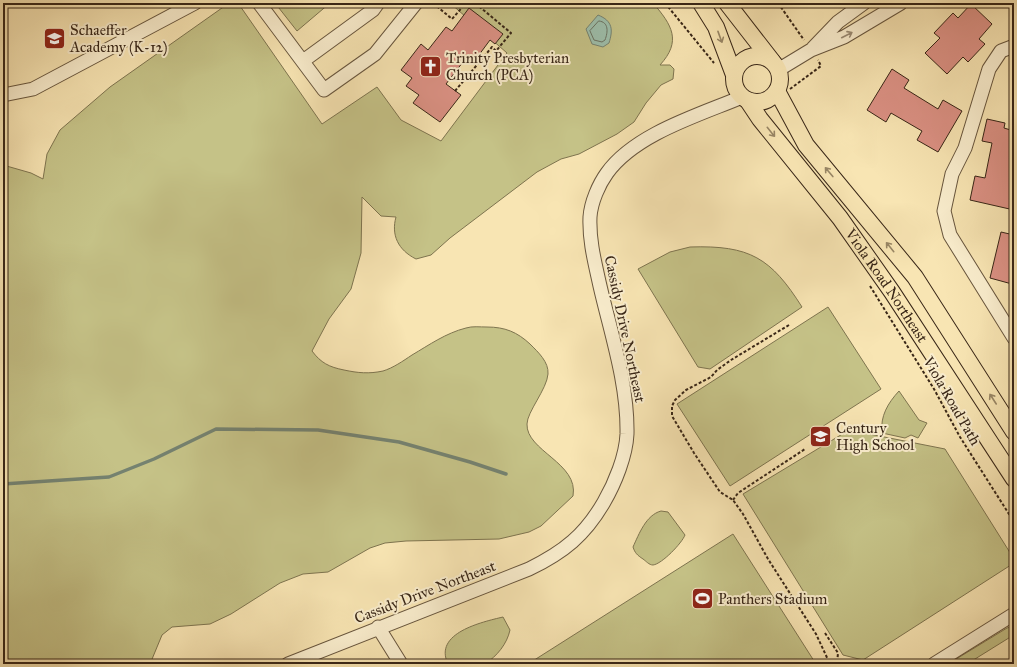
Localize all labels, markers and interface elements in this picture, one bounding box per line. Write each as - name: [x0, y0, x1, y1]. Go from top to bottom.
- place label: Schaeffer Academy (K-12): [69, 21, 168, 57]
- school or university icon: Schaeffer Academy (K-12): [42, 26, 68, 52]
- one-way arrow: [716, 31, 724, 43]
- one-way arrow: [840, 31, 852, 39]
- place label: Trinity Presbyterian Church (PCA): [446, 49, 569, 85]
- church icon: Trinity Presbyterian Church (PCA): [418, 54, 444, 80]
- one-way arrow: [766, 127, 775, 138]
- one-way arrow: [825, 167, 834, 177]
- street label: Viola Road Northeast: [841, 224, 932, 346]
- one-way arrow: [886, 242, 895, 253]
- street label: Cassidy Drive Northeast: [601, 254, 650, 405]
- street label: Viola Road Path: [919, 353, 985, 449]
- one-way arrow: [989, 394, 997, 405]
- place label: Century High School: [836, 419, 915, 454]
- school or university icon: Century High School: [807, 424, 833, 450]
- street label: Cassidy Drive Northeast: [352, 557, 499, 627]
- sports icon: Panthers Stadium: [690, 586, 716, 612]
- place label: Panthers Stadium: [718, 590, 828, 608]

